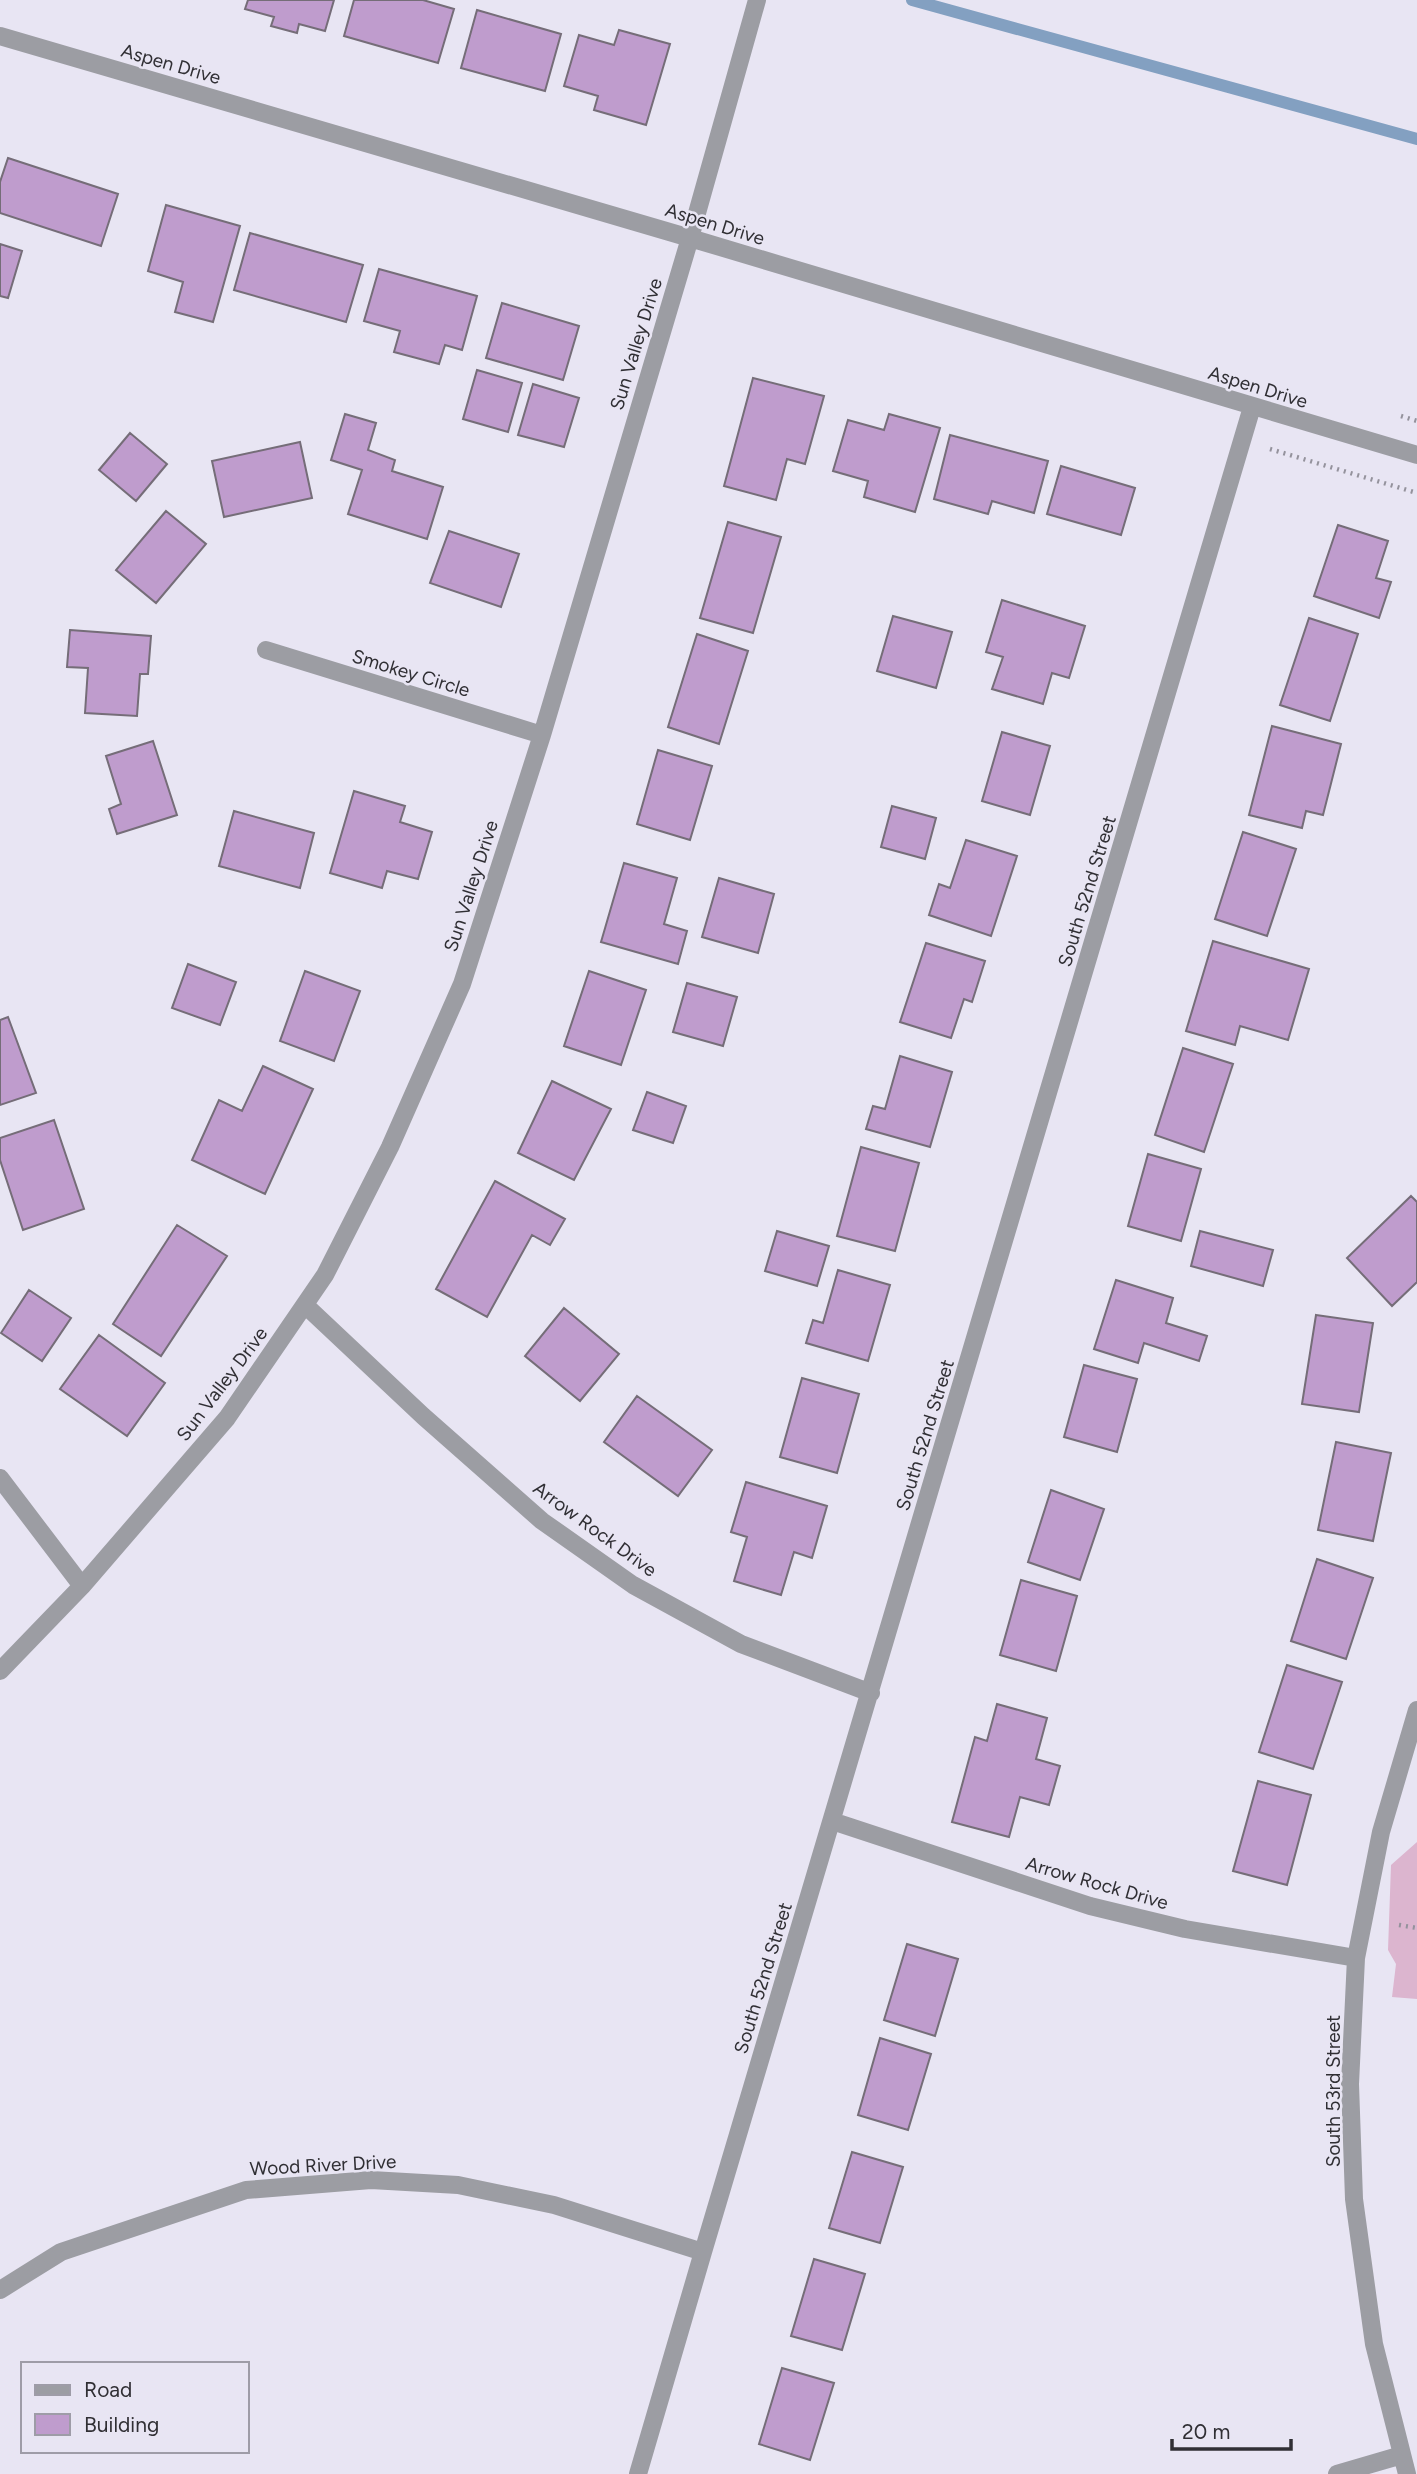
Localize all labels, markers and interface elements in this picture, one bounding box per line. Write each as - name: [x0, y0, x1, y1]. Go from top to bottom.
- street label: Aspen Drive: [119, 39, 223, 89]
- street label: Aspen Drive: [663, 198, 767, 250]
- street label: Sun Valley Drive: [605, 275, 667, 413]
- street label: Aspen Drive: [1206, 361, 1310, 413]
- street label: Smokey Circle: [349, 644, 473, 702]
- street label: South 52nd Street: [1053, 813, 1121, 969]
- street label: Sun Valley Drive: [439, 817, 503, 955]
- street label: Sun Valley Drive: [172, 1322, 272, 1446]
- street label: South 52nd Street: [891, 1357, 959, 1513]
- street label: Arrow Rock Drive: [529, 1476, 661, 1582]
- street label: Arrow Rock Drive: [1023, 1852, 1171, 1914]
- street label: South 52nd Street: [729, 1900, 797, 2056]
- street label: South 53rd Street: [1322, 2015, 1345, 2167]
- street label: Wood River Drive: [249, 2150, 397, 2180]
- legend: [21, 2362, 248, 2453]
- text: Road: [84, 2377, 132, 2402]
- scale bar: [1172, 2408, 1291, 2452]
- text: Building: [84, 2412, 159, 2437]
- text: 20 m: [1182, 2419, 1230, 2444]

